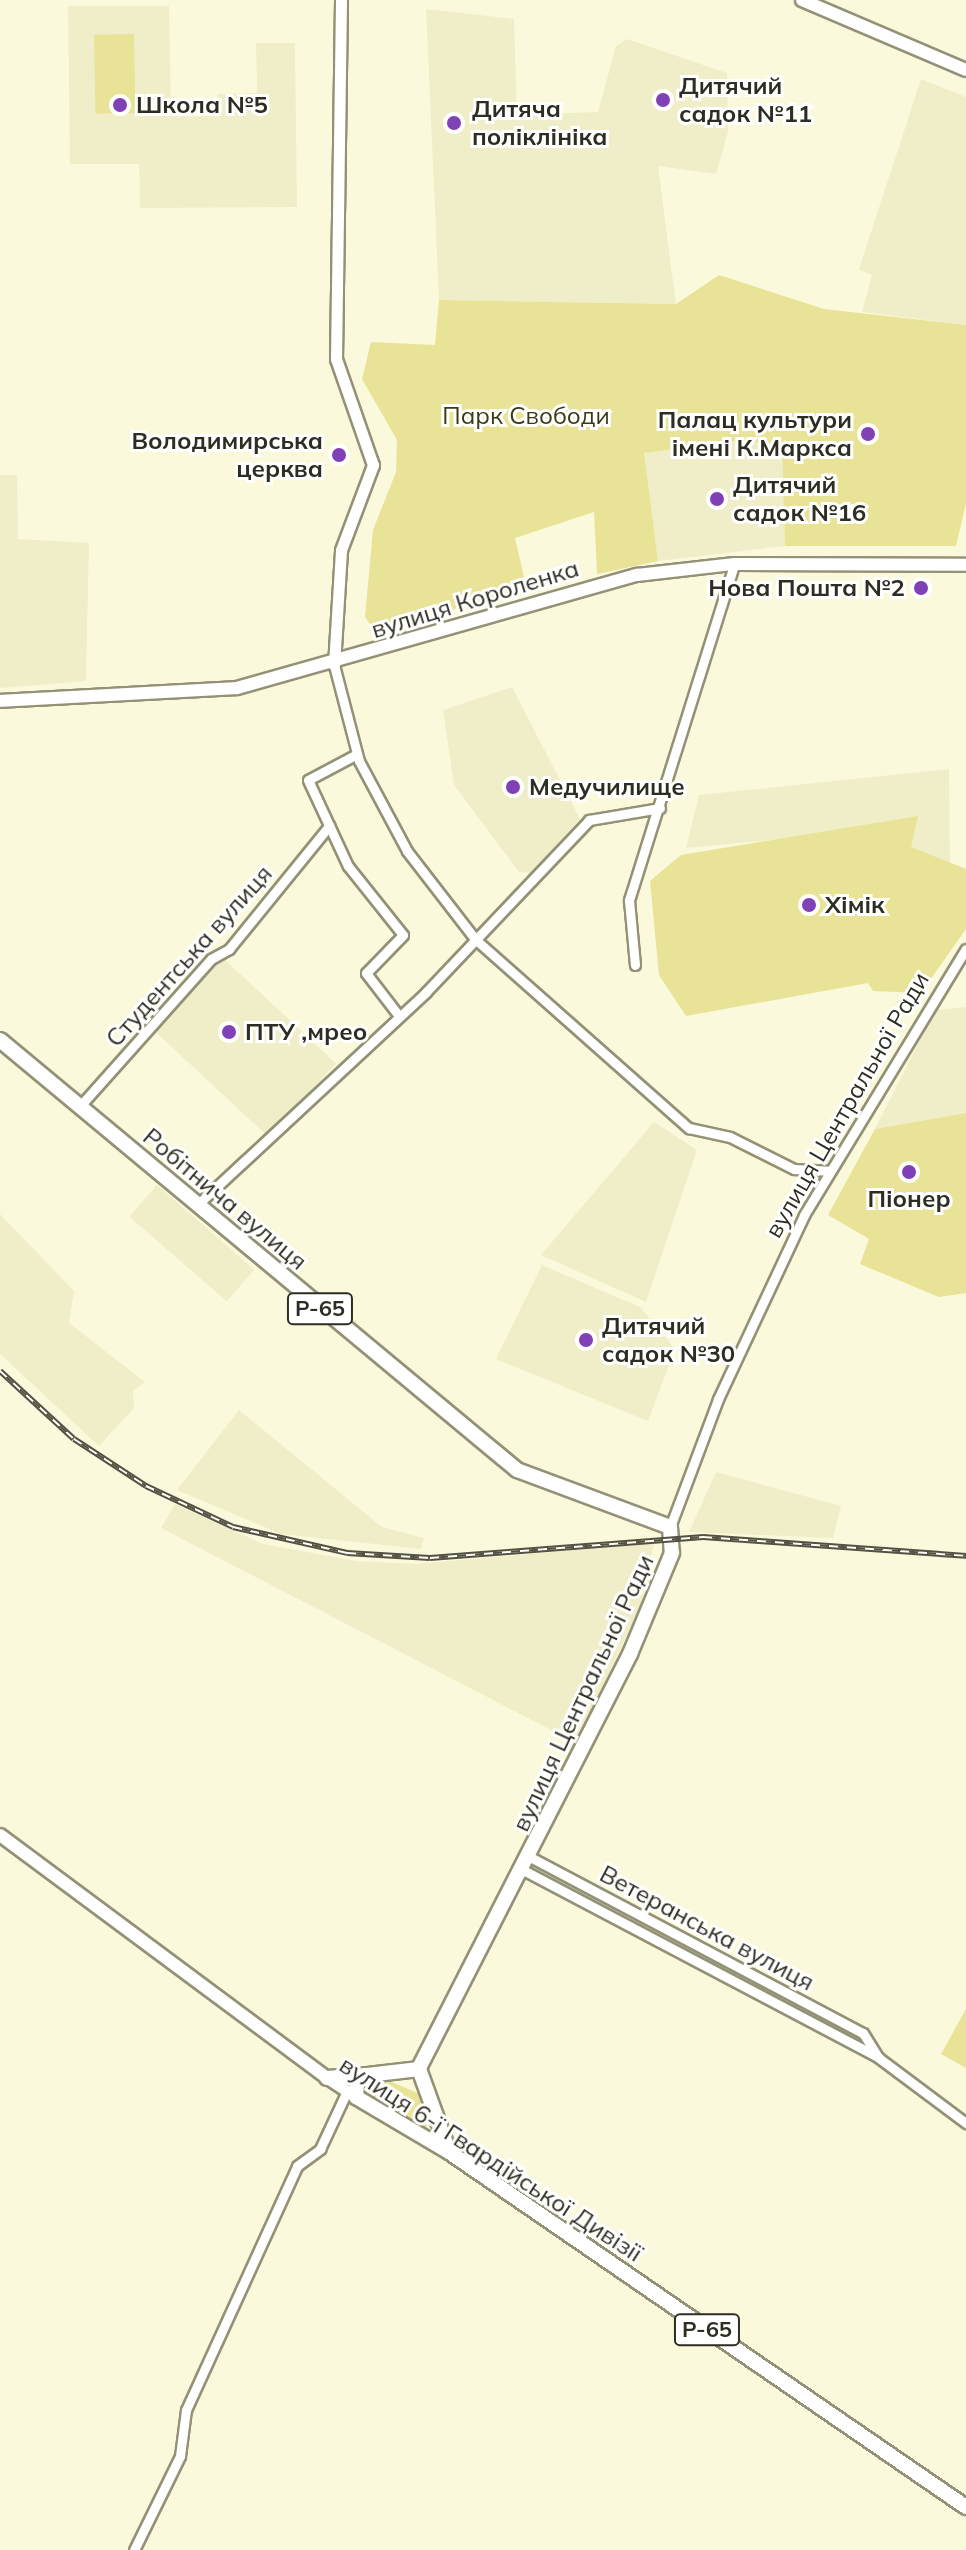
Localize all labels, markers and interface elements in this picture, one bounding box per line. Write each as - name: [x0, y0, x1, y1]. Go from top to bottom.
- place label: Дитячий садок №11: [679, 72, 812, 128]
- place label: Школа №5: [136, 91, 268, 119]
- marker: Дитячий садок №11: [654, 91, 672, 109]
- place label: Дитяча поліклініка: [472, 95, 608, 151]
- marker: Школа №5: [111, 96, 129, 114]
- marker: Дитяча поліклініка: [443, 112, 465, 134]
- park label: Парк Свободи: [442, 402, 610, 430]
- place label: Палац культури імені К.Маркса: [658, 406, 852, 462]
- marker: Палац культури імені К.Маркса: [859, 425, 877, 443]
- place label: Володимирська церква: [131, 427, 323, 483]
- marker: Володимирська церква: [330, 446, 348, 464]
- place label: Дитячий садок №16: [733, 471, 866, 527]
- marker: Дитячий садок №16: [708, 490, 726, 508]
- street label: вулиця Короленка: [368, 554, 582, 644]
- place label: Нова Пошта №2: [708, 574, 905, 602]
- marker: Нова Пошта №2: [912, 579, 930, 597]
- place label: Медучилище: [529, 773, 685, 801]
- marker: Медучилище: [504, 778, 522, 796]
- street label: Студентська вулиця: [100, 859, 278, 1053]
- place label: Хімік: [825, 891, 885, 919]
- marker: Хімік: [800, 896, 818, 914]
- street label: вулиця Центральної Ради: [759, 967, 935, 1243]
- place label: ПТУ ,мрео: [245, 1018, 367, 1046]
- marker: ПТУ ,мрео: [220, 1023, 238, 1041]
- street label: Робітнича вулиця: [137, 1122, 313, 1276]
- marker: Піонер: [900, 1163, 918, 1181]
- place label: Піонер: [867, 1185, 951, 1213]
- road number: Р-65: [286, 1291, 354, 1327]
- place label: Дитячий садок №30: [602, 1312, 735, 1368]
- marker: Дитячий садок №30: [577, 1331, 595, 1349]
- street label: вулиця Центральної Ради: [506, 1550, 660, 1836]
- street label: Ветеранська вулиця: [595, 1859, 819, 1997]
- street label: вулиця 6-ї Гвардійської Дивізії: [334, 2050, 648, 2268]
- road number: Р-65: [673, 2312, 741, 2348]

